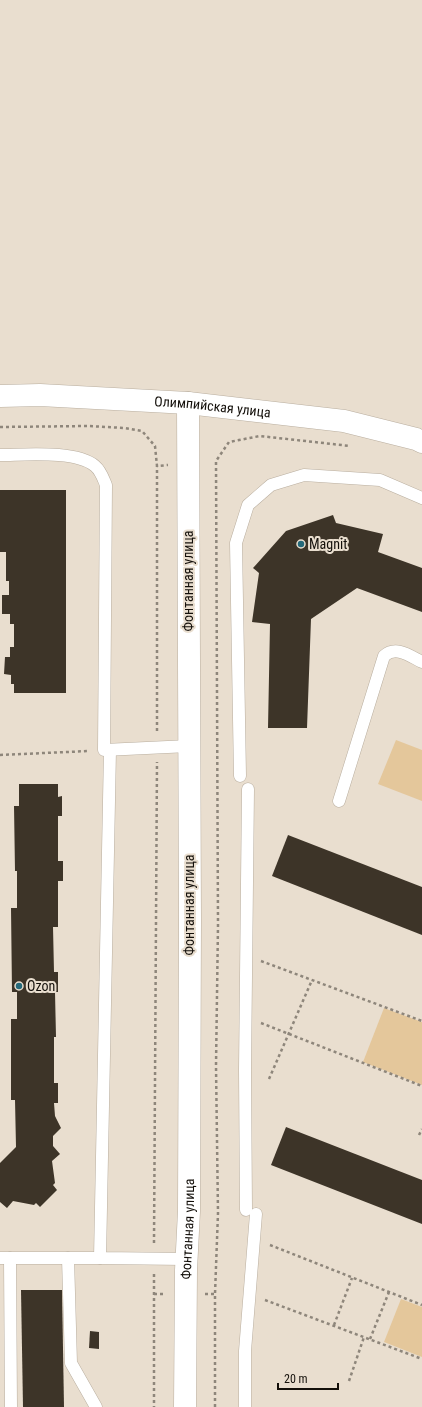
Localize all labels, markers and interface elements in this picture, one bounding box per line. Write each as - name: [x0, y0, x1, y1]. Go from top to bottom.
- street label: Олимпийская улица: [154, 393, 272, 420]
- street label: Фонтанная улица: [180, 531, 196, 631]
- place label: Magnit: [309, 536, 347, 552]
- marker: Magnit: [296, 539, 306, 549]
- street label: Фонтанная улица: [181, 855, 197, 955]
- place label: Ozon: [27, 978, 55, 994]
- marker: Ozon: [14, 981, 24, 991]
- street label: Фонтанная улица: [178, 1179, 197, 1280]
- scale bar: [278, 1365, 338, 1391]
- text: 20 m: [284, 1372, 308, 1386]

